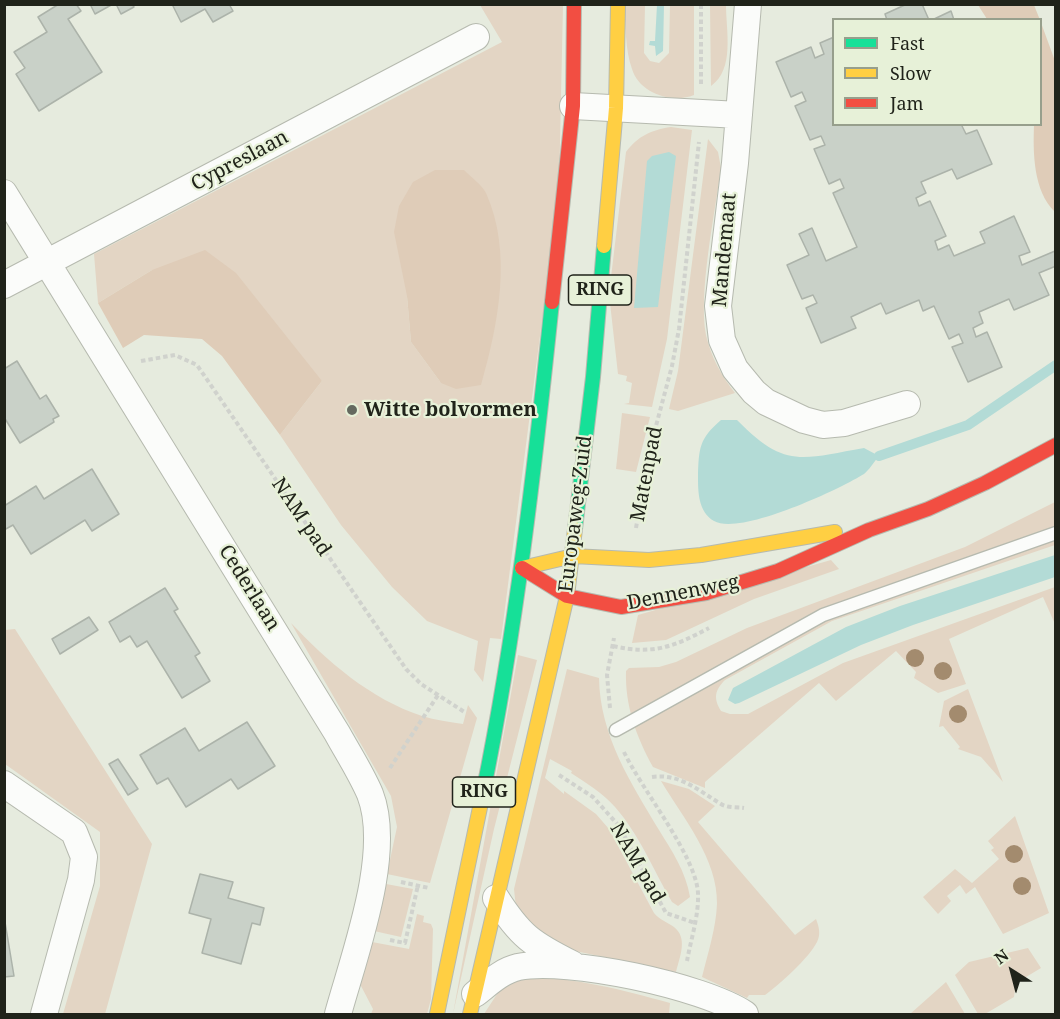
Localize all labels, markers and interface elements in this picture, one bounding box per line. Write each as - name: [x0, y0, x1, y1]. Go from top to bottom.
- legend: [832, 18, 1042, 126]
- text: Fast: [890, 31, 925, 55]
- text: Slow: [890, 61, 931, 85]
- text: Jam: [890, 91, 924, 115]
- street label: Cypreslaan: [187, 125, 293, 197]
- street label: Mandemaat: [708, 192, 742, 308]
- road number: RING: [568, 275, 632, 305]
- place label: Witte bolvormen: [364, 398, 537, 422]
- marker: Witte bolvormen: [345, 403, 359, 417]
- street label: Matenpad: [626, 424, 668, 524]
- street label: Europaweg-Zuid: [554, 434, 598, 594]
- street label: NAM pad: [266, 473, 336, 561]
- street label: Cederlaan: [213, 541, 285, 635]
- street label: Dennenweg: [625, 570, 741, 616]
- road number: RING: [452, 777, 516, 807]
- street label: NAM pad: [604, 818, 670, 908]
- north arrow: [982, 941, 1042, 1001]
- text: N: [990, 944, 1013, 969]

